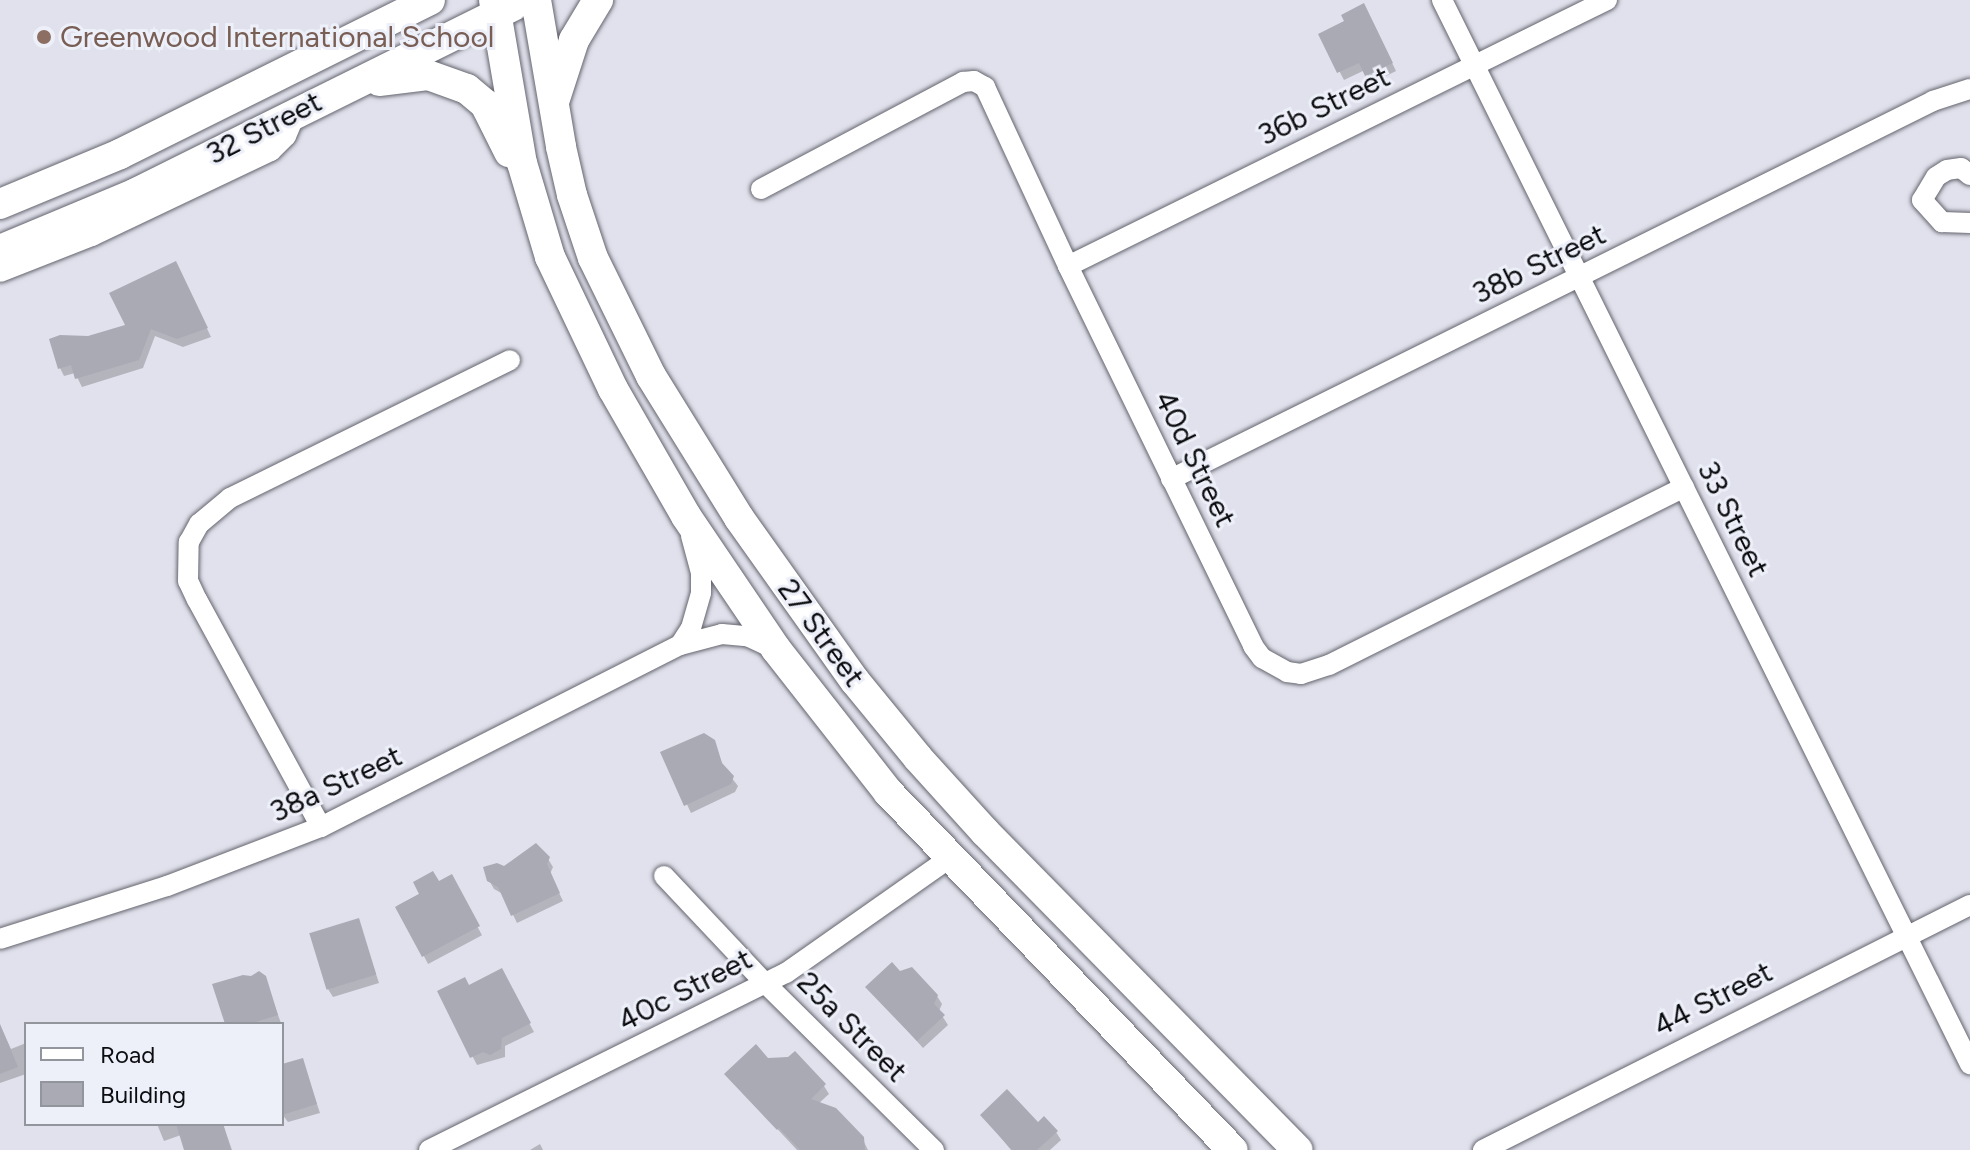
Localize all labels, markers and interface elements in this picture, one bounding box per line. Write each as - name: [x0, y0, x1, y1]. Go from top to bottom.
- place label: Greenwood International School: [60, 19, 494, 55]
- marker: Greenwood International School: [35, 28, 53, 46]
- street label: 36b Street: [1252, 59, 1396, 153]
- street label: 32 Street: [200, 84, 328, 172]
- street label: 38b Street: [1467, 216, 1611, 312]
- street label: 40d Street: [1147, 385, 1243, 533]
- street label: 33 Street: [1690, 455, 1776, 583]
- street label: 27 Street: [770, 572, 872, 694]
- street label: 38a Street: [264, 738, 408, 830]
- street label: 40c Street: [612, 941, 758, 1039]
- street label: 44 Street: [1648, 954, 1778, 1044]
- street label: 25a Street: [790, 965, 914, 1089]
- legend: [24, 1022, 284, 1126]
- text: Road: [100, 1040, 155, 1069]
- text: Building: [100, 1080, 186, 1109]

